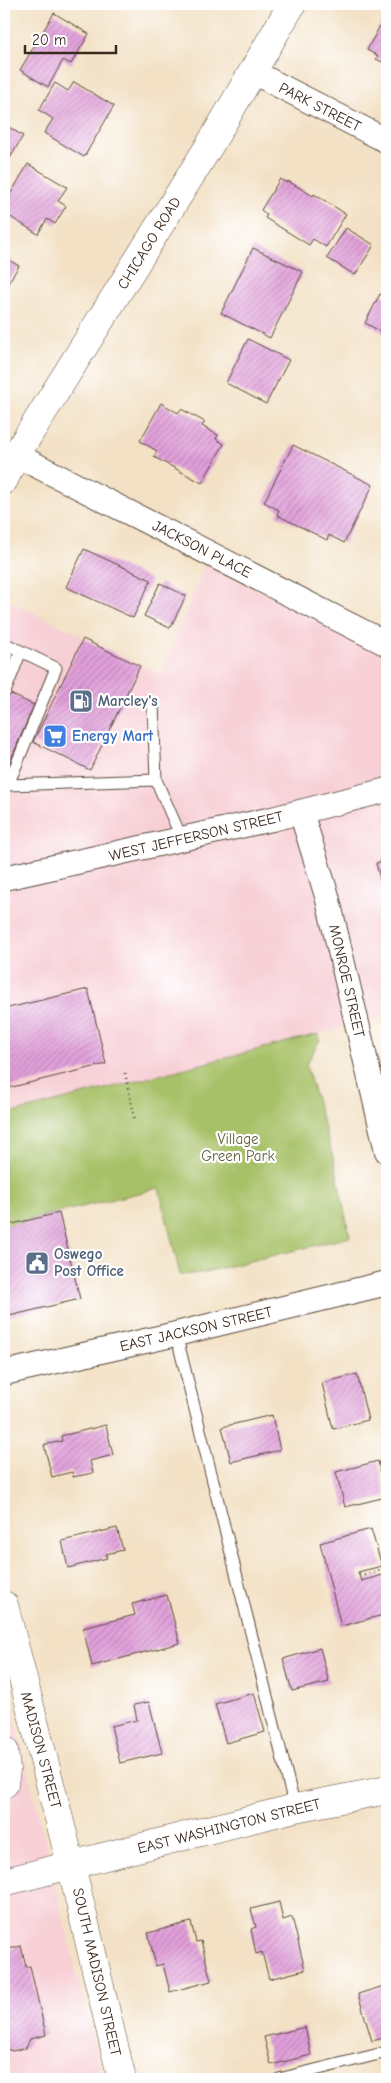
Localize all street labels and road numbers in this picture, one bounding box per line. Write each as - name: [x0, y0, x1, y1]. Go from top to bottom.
- street label: PARK STREET: [276, 79, 364, 135]
- street label: CHICAGO ROAD: [113, 193, 185, 293]
- street label: JACKSON PLACE: [149, 516, 255, 582]
- street label: WEST JEFFERSON STREET: [107, 807, 285, 865]
- street label: MONROE STREET: [325, 923, 369, 1040]
- street label: EAST JACKSON STREET: [118, 1303, 274, 1355]
- street label: MADISON STREET: [17, 1690, 65, 1810]
- street label: EAST WASHINGTON STREET: [136, 1794, 323, 1857]
- street label: SOUTH MADISON STREET: [69, 1886, 125, 2058]

